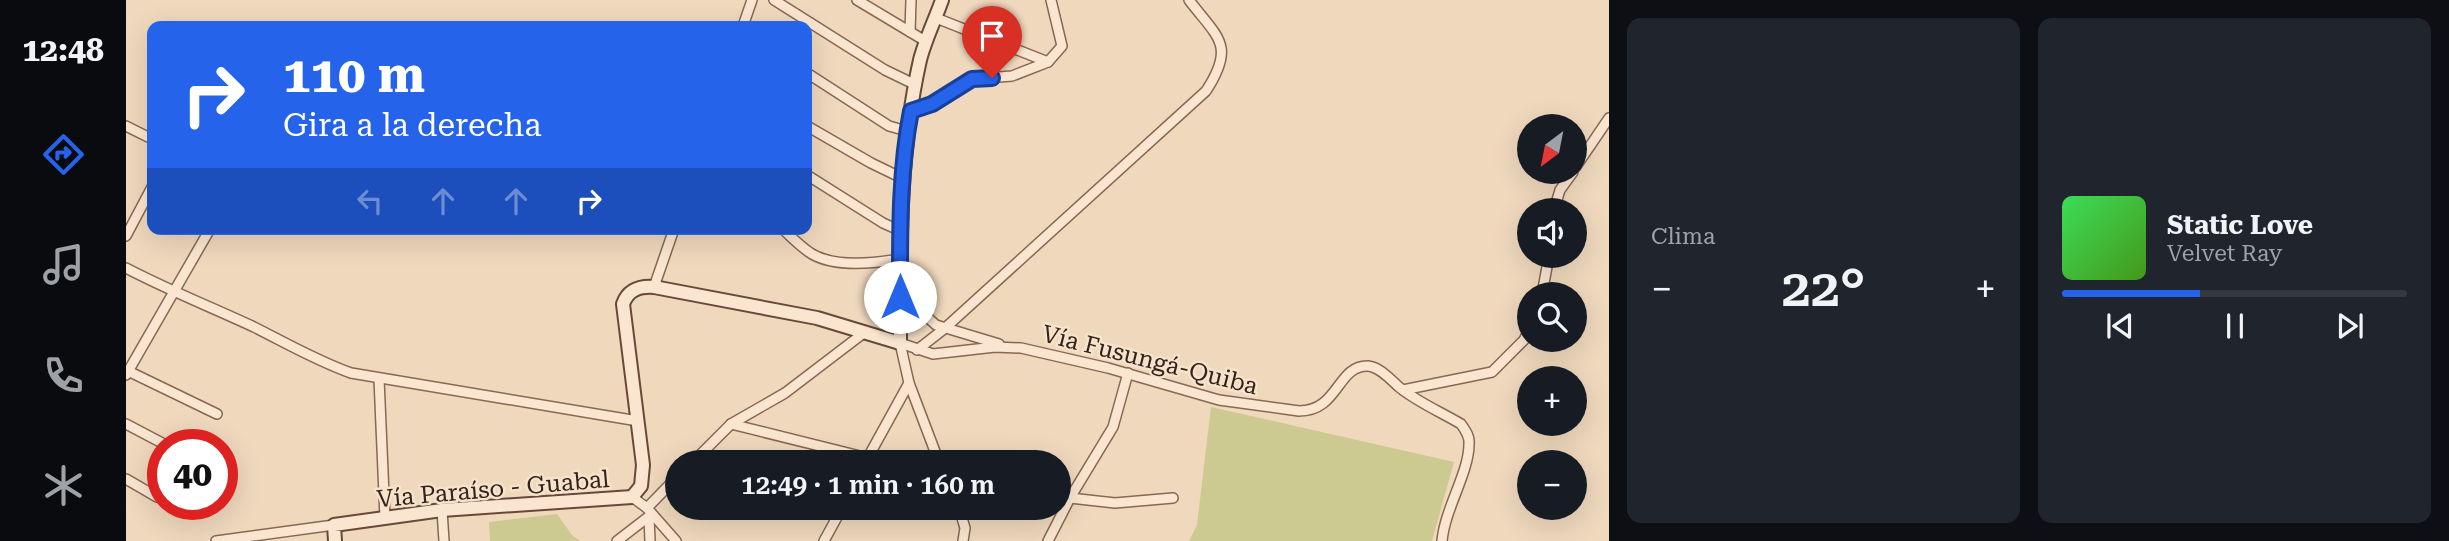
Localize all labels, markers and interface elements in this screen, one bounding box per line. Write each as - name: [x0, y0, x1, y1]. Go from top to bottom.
- pin: [962, 6, 1022, 78]
- icon: arrive: [973, 17, 1011, 55]
- text: 12:48: [22, 31, 104, 69]
- text: 110 m: [283, 47, 425, 104]
- icon: right: [168, 49, 259, 140]
- text: Gira a la derecha: [283, 106, 542, 144]
- north arrow: [1517, 114, 1587, 184]
- map controls: [1517, 114, 1587, 520]
- icon: directions: [39, 130, 88, 179]
- icon: left: [351, 182, 389, 220]
- icon: ahead: [424, 182, 462, 220]
- icon: ahead: [497, 182, 535, 220]
- icon: right: [570, 182, 608, 220]
- button: sound: [1517, 198, 1587, 268]
- text: Static Love: [2167, 210, 2313, 240]
- text: Clima: [1651, 223, 1715, 250]
- icon: music: [39, 240, 88, 289]
- text: Velvet Ray: [2167, 240, 2282, 267]
- text: 22°: [1782, 258, 1865, 319]
- position arrow: [863, 260, 937, 334]
- text: −: [1651, 267, 1672, 311]
- text: +: [1975, 267, 1996, 311]
- button: search: [1517, 282, 1587, 352]
- icon: previous: [2101, 307, 2139, 345]
- icon: pause: [2216, 307, 2254, 345]
- icon: next: [2331, 307, 2369, 345]
- street label: Vía Fusungá-Quiba: [1039, 320, 1261, 400]
- icon: phone: [39, 351, 88, 400]
- button: +: [1517, 366, 1587, 436]
- speed limit sign: 40: [147, 429, 238, 520]
- button: −: [1517, 450, 1587, 520]
- icon: climate: [39, 461, 88, 510]
- street label: Vía Paraíso - Guabal: [376, 465, 610, 513]
- text: 12:49 · 1 min · 160 m: [741, 470, 995, 500]

